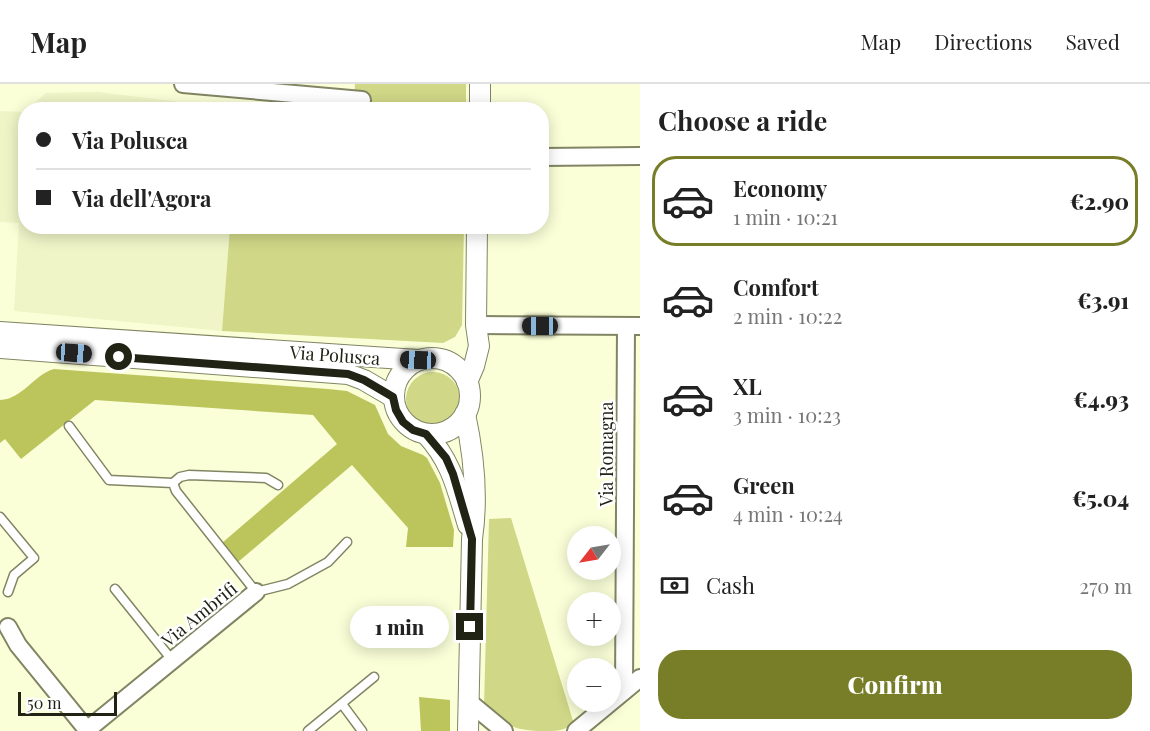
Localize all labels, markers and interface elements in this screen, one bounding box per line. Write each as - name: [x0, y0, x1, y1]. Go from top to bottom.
- text: Map: [30, 23, 87, 60]
- text: Map: [860, 27, 901, 55]
- text: Directions: [934, 27, 1032, 55]
- text: Saved: [1065, 27, 1120, 55]
- text: Choose a ride: [658, 102, 827, 138]
- text: Via Polusca: [72, 125, 188, 155]
- text: Economy: [733, 173, 827, 203]
- icon: car: [661, 174, 715, 228]
- text: Via dell'Agora: [72, 183, 211, 213]
- text: €2.90: [1070, 186, 1129, 216]
- text: 1 min · 10:21: [733, 203, 838, 230]
- text: Comfort: [733, 272, 819, 302]
- icon: car: [661, 273, 715, 327]
- text: €3.91: [1077, 285, 1129, 315]
- text: 2 min · 10:22: [733, 302, 842, 329]
- car: [522, 317, 558, 335]
- street label: Via Polusca: [288, 340, 381, 370]
- car: [55, 343, 93, 363]
- route start: [105, 343, 132, 370]
- car: [400, 350, 436, 370]
- text: XL: [733, 371, 762, 401]
- icon: car: [661, 372, 715, 426]
- text: €4.93: [1073, 384, 1129, 414]
- street label: Via Romagna: [594, 401, 618, 508]
- text: 3 min · 10:23: [733, 401, 841, 428]
- text: Green: [733, 470, 795, 500]
- icon: car: [661, 471, 715, 525]
- text: €5.04: [1072, 483, 1129, 513]
- text: 4 min · 10:24: [733, 500, 843, 527]
- north arrow: [567, 526, 621, 580]
- map controls: [567, 526, 621, 712]
- icon: cash: [658, 569, 691, 602]
- text: Cash: [706, 570, 755, 600]
- text: 270 m: [1080, 572, 1132, 599]
- street label: Via Ambrifi: [155, 576, 242, 652]
- button: +: [567, 592, 621, 646]
- callout: 1 min: [350, 606, 449, 648]
- text: 1 min: [375, 613, 424, 640]
- route end: [456, 613, 483, 640]
- button: Confirm: [658, 650, 1132, 719]
- button: −: [567, 658, 621, 712]
- scale bar: [18, 689, 117, 716]
- text: 50 m: [27, 692, 61, 713]

